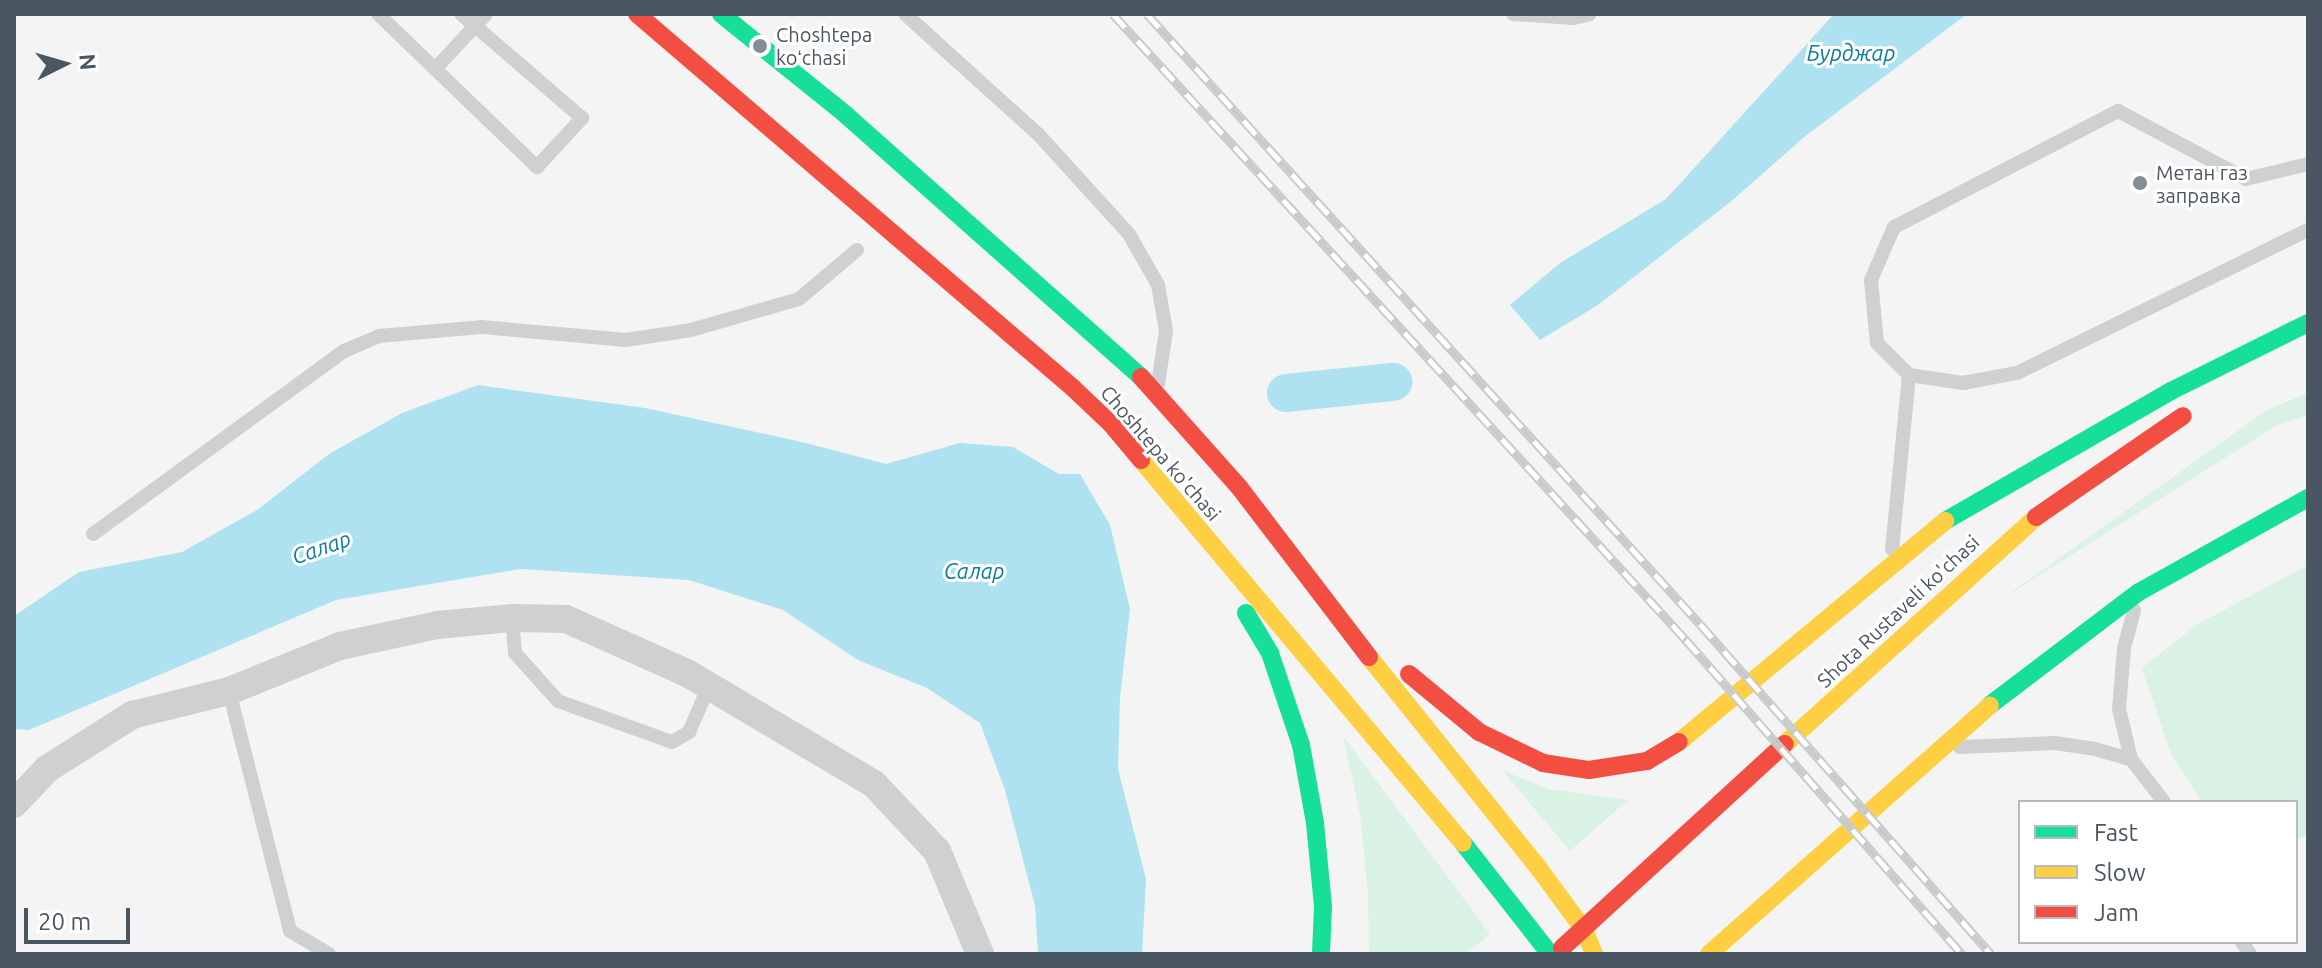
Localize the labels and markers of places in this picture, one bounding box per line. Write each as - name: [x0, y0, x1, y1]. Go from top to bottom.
- place label: Choshtepa koʻchasi: [776, 22, 872, 69]
- marker: Choshtepa koʻchasi: [751, 37, 769, 55]
- place label: Метан газ заправка: [2156, 160, 2248, 207]
- marker: Метан газ заправка: [2131, 174, 2149, 192]

